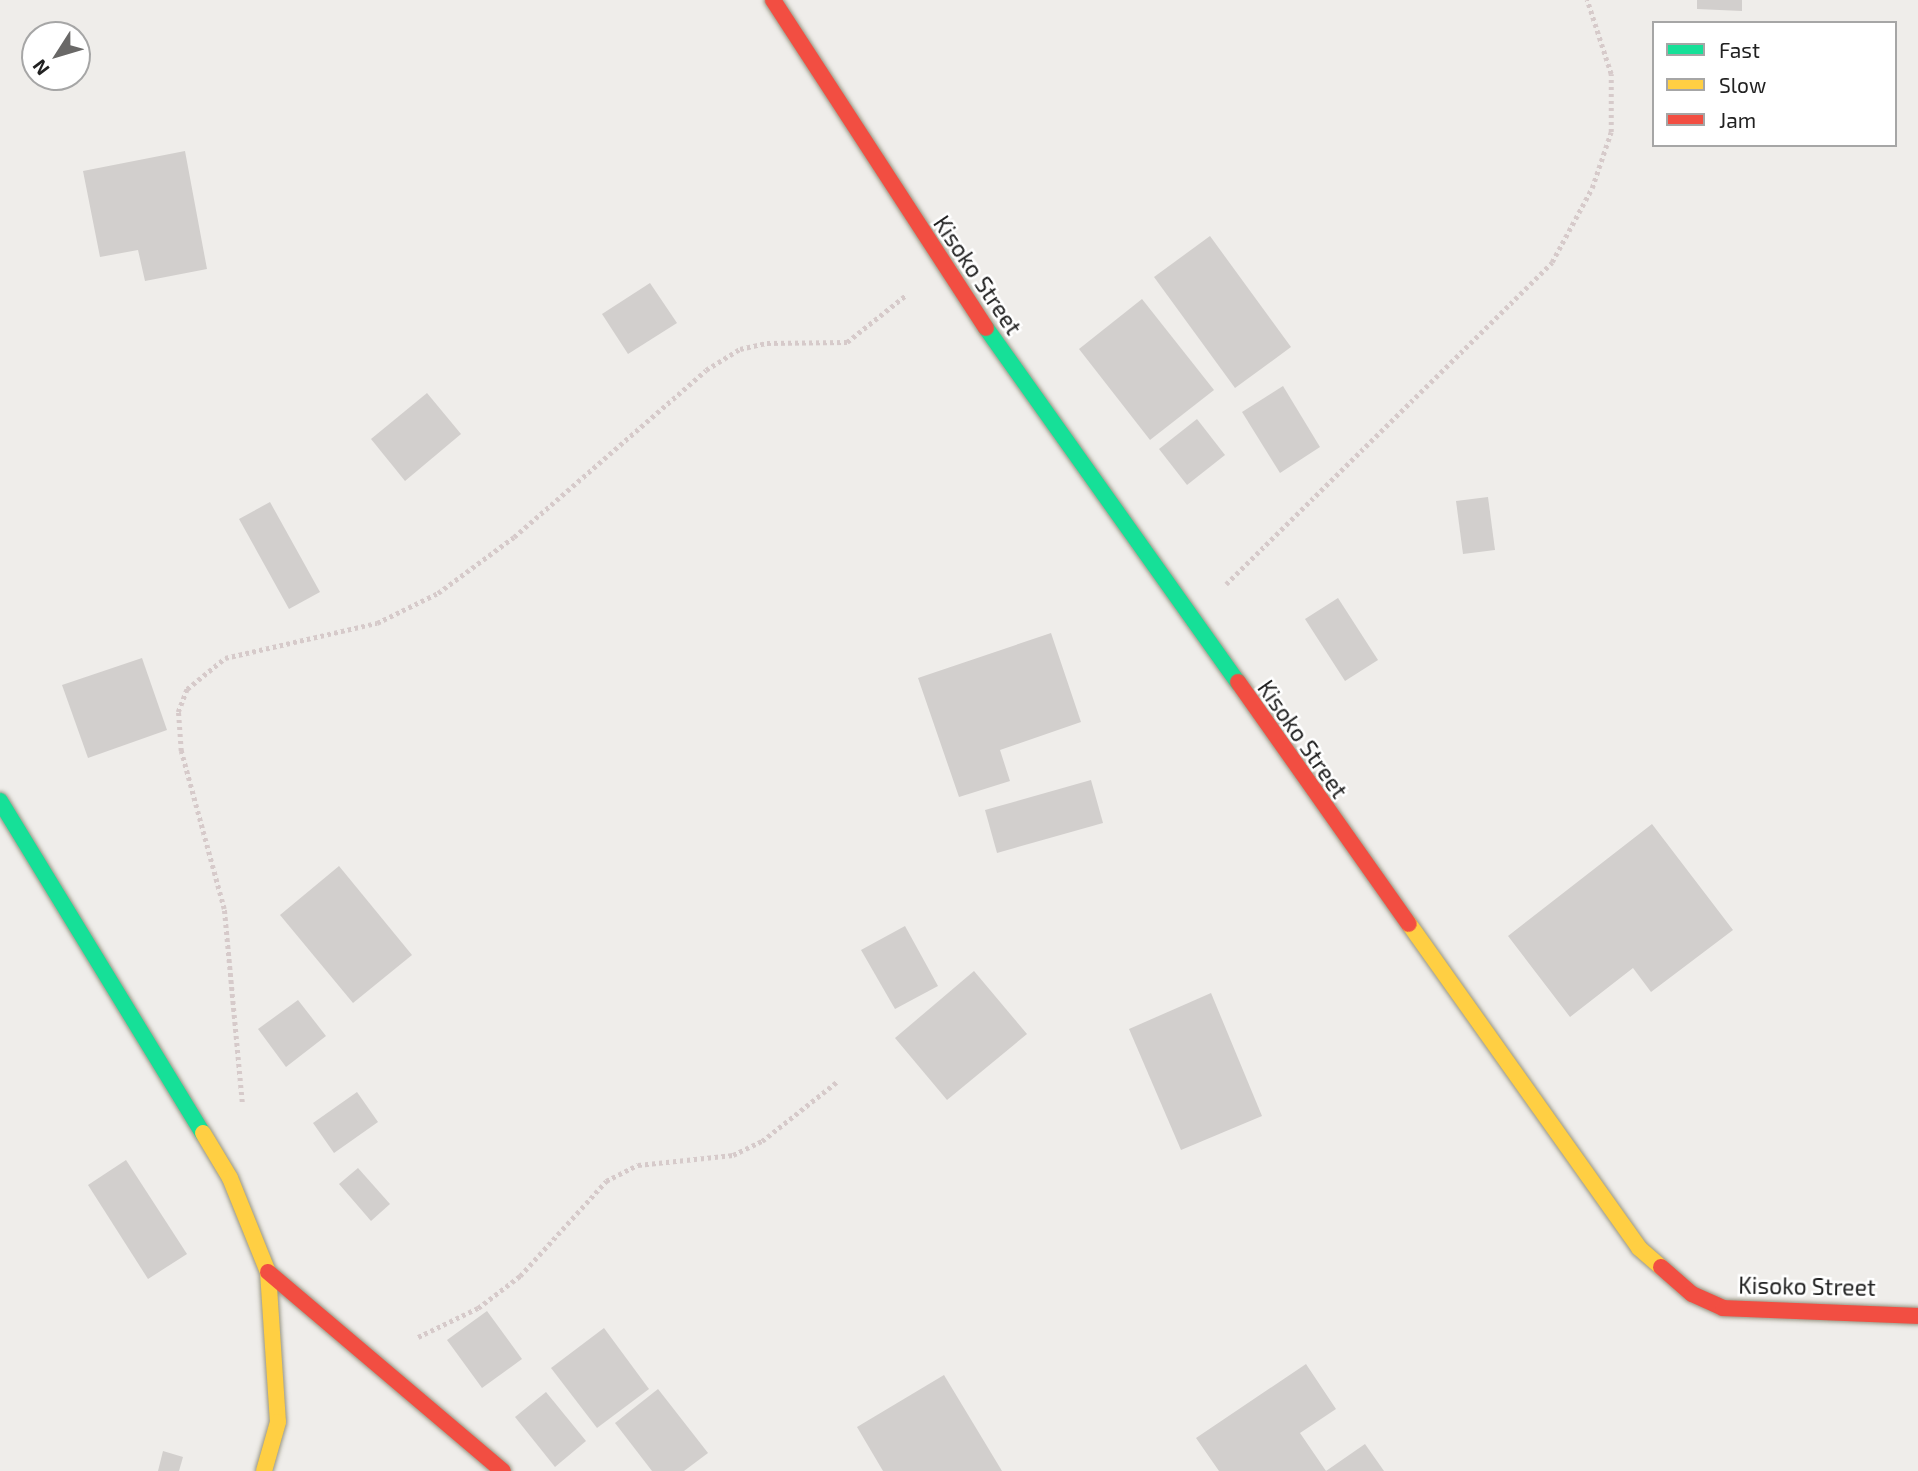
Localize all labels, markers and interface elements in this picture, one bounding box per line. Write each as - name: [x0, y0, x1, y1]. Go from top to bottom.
- north arrow: [21, 21, 91, 91]
- legend: [1652, 21, 1897, 147]
- text: Fast: [1719, 37, 1760, 62]
- text: N: [27, 55, 54, 80]
- text: Slow: [1719, 72, 1766, 97]
- text: Jam: [1719, 107, 1756, 132]
- street label: Kisoko Street: [928, 210, 1028, 340]
- street label: Kisoko Street: [1252, 675, 1354, 803]
- street label: Kisoko Street: [1738, 1271, 1876, 1301]

